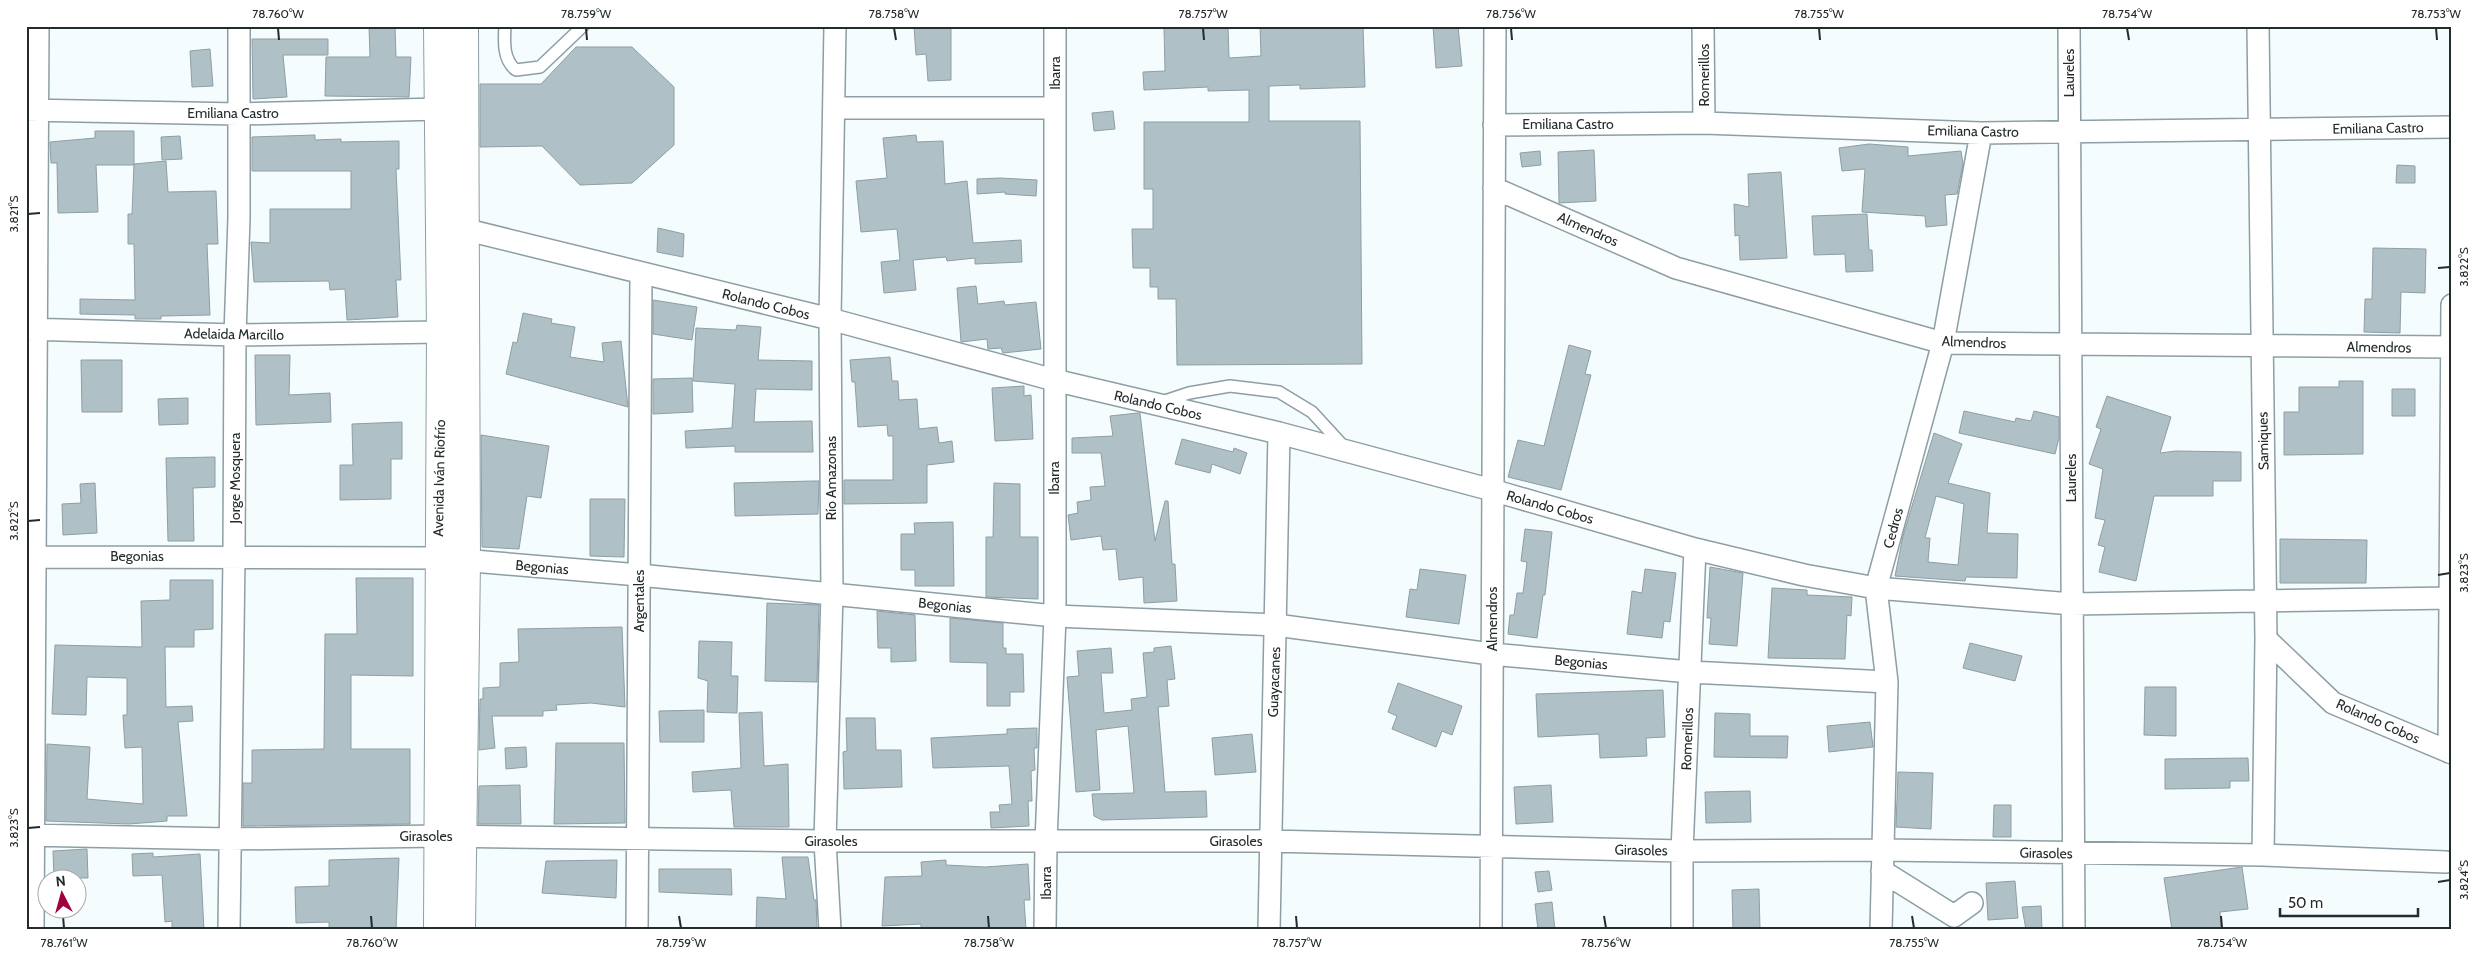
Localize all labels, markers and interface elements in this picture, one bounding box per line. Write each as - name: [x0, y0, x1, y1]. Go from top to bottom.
- text: 78.760°W: [252, 6, 304, 21]
- text: 78.759°W: [561, 6, 612, 21]
- text: 78.758°W: [869, 6, 920, 21]
- text: 78.757°W: [1178, 6, 1228, 21]
- text: 78.756°W: [1486, 6, 1537, 21]
- text: 78.755°W: [1794, 6, 1844, 21]
- text: 78.754°W: [2102, 6, 2153, 21]
- text: 78.753°W: [2411, 6, 2461, 21]
- street label: Romerillos: [1695, 43, 1713, 106]
- street label: Laureles: [2060, 48, 2078, 97]
- street label: Ibarra: [1046, 56, 1064, 90]
- street label: Emiliana Castro: [187, 104, 279, 122]
- street label: Emiliana Castro: [1522, 115, 1614, 133]
- street label: Emiliana Castro: [2332, 118, 2424, 138]
- street label: Emiliana Castro: [1927, 121, 2019, 141]
- text: 3.821°S: [6, 196, 21, 232]
- street label: Almendros: [1555, 208, 1621, 250]
- text: 3.822°S: [2456, 247, 2471, 287]
- street label: Rolando Cobos: [720, 284, 812, 324]
- street label: Adelaida Marcillo: [184, 324, 284, 344]
- street label: Almendros: [1941, 332, 2007, 352]
- street label: Almendros: [2347, 337, 2412, 357]
- street label: Rolando Cobos: [1112, 386, 1204, 424]
- street label: Samiques: [2253, 412, 2273, 470]
- street label: Avenida Iván Riofrío: [429, 419, 449, 537]
- street label: Jorge Mosquera: [226, 432, 244, 524]
- street label: Río Amazonas: [822, 436, 840, 520]
- street label: Laureles: [2062, 453, 2080, 502]
- street label: Ibarra: [1045, 461, 1063, 495]
- street label: Rolando Cobos: [1504, 486, 1596, 528]
- text: 3.822°S: [6, 501, 21, 541]
- street label: Cedros: [1879, 506, 1907, 550]
- street label: Begonias: [110, 547, 164, 565]
- text: 3.823°S: [2456, 553, 2471, 593]
- street label: Begonias: [515, 556, 570, 578]
- street label: Argentales: [630, 570, 648, 632]
- street label: Almendros: [1483, 586, 1501, 651]
- street label: Begonias: [917, 593, 973, 617]
- street label: Guayacanes: [1264, 646, 1284, 718]
- street label: Begonias: [1554, 651, 1609, 673]
- street label: Rolando Cobos: [2333, 695, 2423, 748]
- street label: Romerillos: [1677, 707, 1697, 771]
- text: 3.823°S: [6, 808, 21, 848]
- street label: Girasoles: [399, 827, 453, 845]
- street label: Girasoles: [804, 832, 858, 850]
- street label: Girasoles: [1209, 832, 1263, 850]
- street label: Girasoles: [1614, 841, 1668, 859]
- street label: Girasoles: [2019, 844, 2073, 862]
- text: 3.824°S: [2456, 860, 2471, 900]
- street label: Ibarra: [1037, 866, 1055, 900]
- north arrow: [38, 868, 88, 918]
- text: N: [55, 872, 67, 891]
- scale bar: [2280, 886, 2418, 918]
- text: 50 m: [2288, 894, 2323, 912]
- text: 78.761°W: [40, 935, 88, 950]
- text: 78.760°W: [346, 935, 398, 950]
- text: 78.759°W: [656, 935, 707, 950]
- text: 78.758°W: [964, 935, 1015, 950]
- text: 78.757°W: [1272, 935, 1322, 950]
- text: 78.756°W: [1581, 935, 1632, 950]
- text: 78.755°W: [1889, 935, 1939, 950]
- text: 78.754°W: [2197, 935, 2248, 950]

